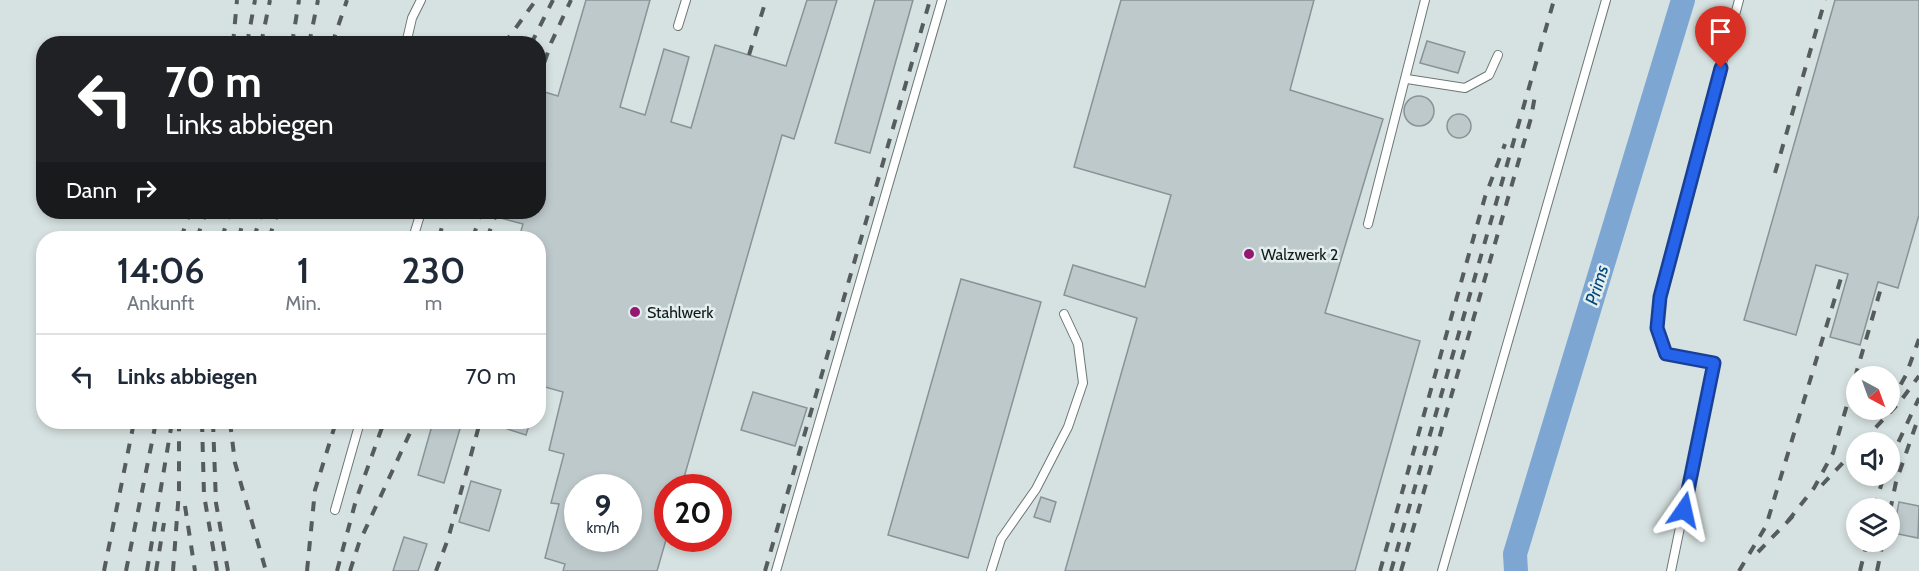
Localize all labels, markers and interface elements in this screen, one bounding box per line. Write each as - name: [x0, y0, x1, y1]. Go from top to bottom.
- pin: [1695, 6, 1746, 68]
- icon: arrive: [1704, 15, 1737, 48]
- text: 70 m: [165, 56, 262, 108]
- icon: left: [66, 60, 144, 138]
- text: Links abbiegen: [165, 108, 334, 141]
- icon: right: [129, 174, 162, 207]
- text: Dann: [66, 177, 117, 204]
- place label: Walzwerk 2: [1261, 245, 1338, 264]
- marker: Walzwerk 2: [1242, 247, 1256, 261]
- text: 14:06: [117, 248, 205, 292]
- text: 1: [297, 248, 309, 292]
- text: 230: [402, 248, 465, 292]
- water label: Prims: [1581, 262, 1613, 308]
- text: Ankunft: [127, 291, 194, 315]
- text: Min.: [285, 291, 321, 315]
- text: m: [425, 291, 442, 315]
- place label: Stahlwerk: [647, 303, 714, 322]
- marker: Stahlwerk: [628, 305, 642, 319]
- icon: left: [66, 360, 99, 393]
- text: Links abbiegen: [117, 363, 257, 390]
- text: 70 m: [466, 363, 516, 390]
- north arrow: [1846, 366, 1900, 420]
- map controls: [1846, 366, 1900, 552]
- button: sound: [1846, 432, 1900, 486]
- speed limit sign: 20: [654, 474, 732, 552]
- position arrow: [1652, 478, 1716, 542]
- text: 9: [595, 487, 611, 524]
- button: layers: [1846, 498, 1900, 552]
- text: km/h: [587, 519, 619, 537]

